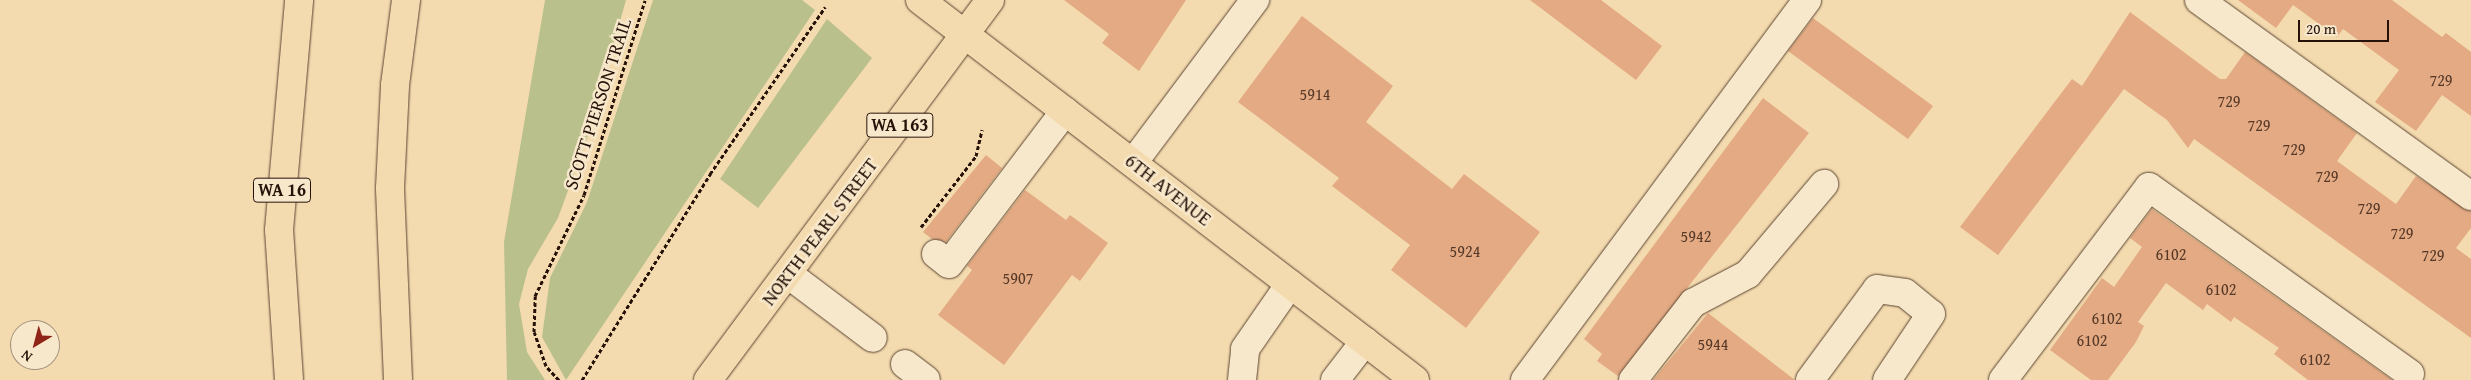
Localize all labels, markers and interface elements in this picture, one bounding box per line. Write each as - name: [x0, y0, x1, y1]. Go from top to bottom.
- scale bar: [2301, 10, 2392, 42]
- street label: SCOTT PIERSON TRAIL: [560, 15, 636, 193]
- text: 20 m: [2306, 18, 2336, 39]
- house number: 729: [2429, 70, 2453, 90]
- house number: 5914: [1300, 84, 1330, 104]
- house number: 729: [2217, 91, 2241, 111]
- road number: WA 163: [866, 110, 934, 140]
- house number: 729: [2247, 115, 2271, 135]
- house number: 729: [2282, 139, 2306, 159]
- street label: 6TH AVENUE: [1120, 149, 1216, 231]
- street label: NORTH PEARL STREET: [757, 154, 883, 310]
- house number: 729: [2315, 166, 2339, 186]
- road number: WA 16: [252, 174, 312, 206]
- house number: 729: [2357, 198, 2381, 218]
- house number: 729: [2390, 223, 2414, 243]
- house number: 5942: [1681, 226, 1711, 246]
- house number: 5924: [1450, 241, 1480, 261]
- house number: 6102: [2156, 244, 2186, 264]
- house number: 729: [2421, 245, 2445, 265]
- house number: 5907: [1003, 268, 1033, 288]
- house number: 6102: [2206, 279, 2236, 299]
- house number: 6102: [2092, 308, 2122, 328]
- north arrow: [10, 320, 60, 370]
- house number: 6102: [2077, 330, 2107, 350]
- house number: 5944: [1698, 334, 1728, 354]
- text: N: [17, 345, 36, 367]
- house number: 6102: [2300, 349, 2330, 369]

